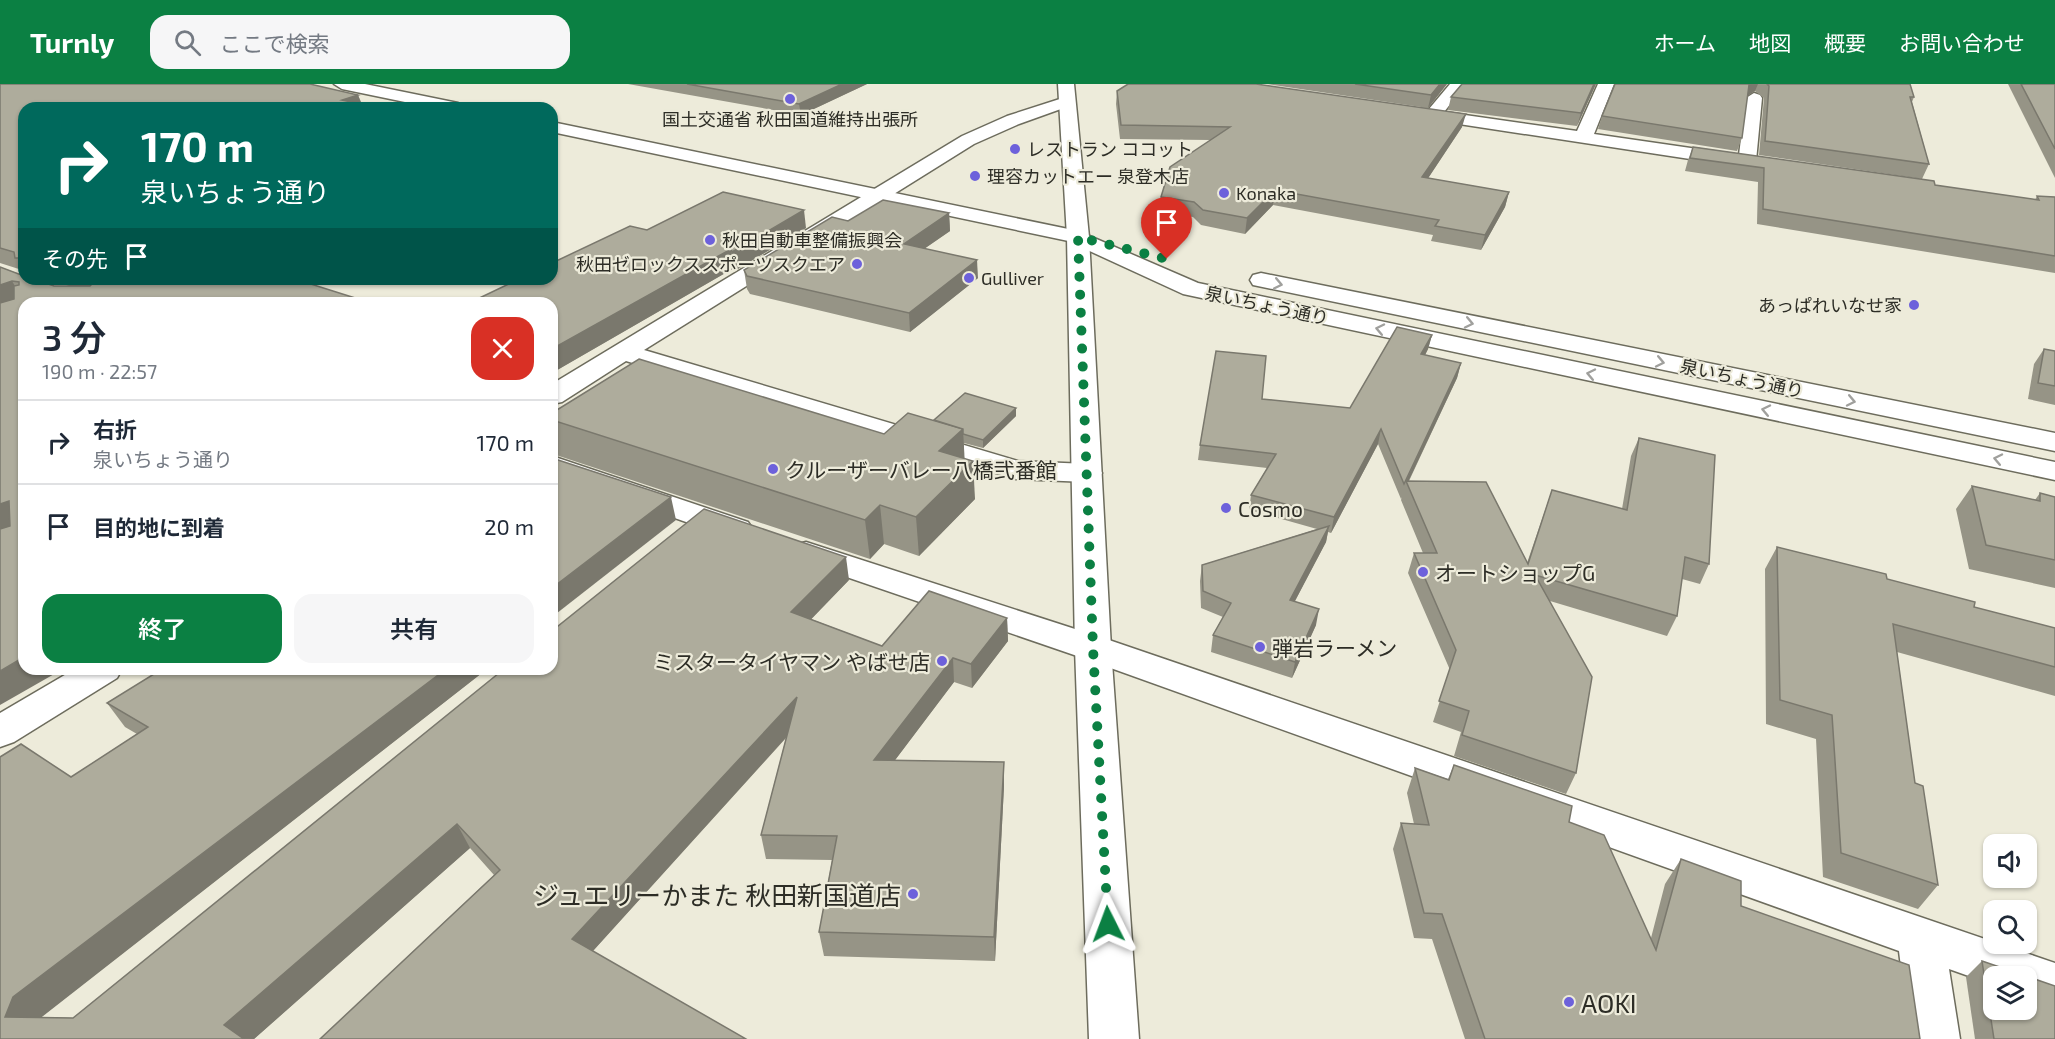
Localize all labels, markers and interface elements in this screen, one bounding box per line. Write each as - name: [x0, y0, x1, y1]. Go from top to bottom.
- search box: [150, 15, 570, 69]
- text: Turnly: [30, 25, 114, 59]
- icon: search: [171, 26, 204, 59]
- text: ここで検索: [219, 30, 329, 56]
- text: ホーム: [1654, 30, 1716, 55]
- text: 地図: [1749, 30, 1791, 55]
- text: 概要: [1824, 30, 1866, 55]
- text: お問い合わせ: [1899, 30, 2025, 55]
- marker: 国土交通省 秋田国道維持出張所: [783, 92, 797, 106]
- place label: 国土交通省 秋田国道維持出張所: [662, 108, 918, 130]
- text: 170 m: [141, 120, 254, 170]
- icon: right: [42, 126, 120, 204]
- place label: レストラン ココット: [1027, 138, 1193, 160]
- marker: レストラン ココット: [1008, 142, 1022, 156]
- place label: 理容カットエー 泉登木店: [987, 165, 1189, 187]
- marker: 理容カットエー 泉登木店: [968, 169, 982, 183]
- text: 泉いちょう通り: [141, 175, 330, 207]
- place label: Konaka: [1236, 182, 1296, 204]
- marker: Konaka: [1217, 186, 1231, 200]
- pin: [1141, 197, 1192, 259]
- icon: arrive: [1150, 206, 1183, 239]
- place label: 秋田自動車整備振興会: [722, 229, 902, 251]
- marker: 秋田自動車整備振興会: [703, 233, 717, 247]
- icon: arrive: [120, 240, 153, 273]
- text: その先: [42, 245, 108, 271]
- place label: 秋田ゼロックススポーツスクエア: [576, 253, 845, 275]
- marker: 秋田ゼロックススポーツスクエア: [850, 257, 864, 271]
- place label: Gulliver: [981, 267, 1044, 289]
- marker: Gulliver: [962, 271, 976, 285]
- one-way arrow: [1273, 277, 1283, 290]
- street label: 泉いちょう通り: [1203, 281, 1331, 329]
- place label: あっぱれいなせ家: [1758, 294, 1902, 316]
- marker: あっぱれいなせ家: [1907, 298, 1921, 312]
- text: 3 分: [42, 315, 106, 358]
- one-way arrow: [1464, 316, 1474, 329]
- button: close: [471, 317, 534, 380]
- one-way arrow: [1375, 323, 1385, 336]
- street label: 泉いちょう通り: [1678, 354, 1806, 402]
- one-way arrow: [1655, 355, 1665, 368]
- text: 190 m · 22:57: [42, 359, 157, 383]
- one-way arrow: [1587, 368, 1597, 381]
- one-way arrow: [1846, 394, 1856, 407]
- one-way arrow: [1761, 405, 1771, 418]
- text: 右折: [93, 416, 137, 442]
- icon: right: [42, 426, 75, 459]
- text: 170 m: [477, 429, 534, 455]
- text: 泉いちょう通り: [93, 447, 233, 471]
- one-way arrow: [1993, 453, 2003, 466]
- place label: クルーザーバレー八橋弐番館: [785, 457, 1057, 482]
- marker: クルーザーバレー八橋弐番館: [766, 462, 780, 476]
- place label: Cosmo: [1238, 496, 1303, 521]
- marker: Cosmo: [1219, 501, 1233, 515]
- icon: arrive: [42, 510, 75, 543]
- text: 20 m: [484, 513, 534, 539]
- text: 目的地に到着: [93, 514, 225, 540]
- place label: オートショップG: [1435, 560, 1595, 585]
- marker: オートショップG: [1416, 565, 1430, 579]
- button: 終了: [42, 594, 282, 663]
- button: 共有: [294, 594, 534, 663]
- place label: 弾岩ラーメン: [1272, 635, 1397, 660]
- marker: 弾岩ラーメン: [1253, 640, 1267, 654]
- place label: ミスタータイヤマン やばせ店: [653, 649, 930, 674]
- marker: ミスタータイヤマン やばせ店: [935, 654, 949, 668]
- map controls: [1983, 834, 2037, 1020]
- button: sound: [1983, 834, 2037, 888]
- place label: ジュエリーかまた 秋田新国道店: [533, 879, 901, 910]
- marker: ジュエリーかまた 秋田新国道店: [906, 887, 920, 901]
- position arrow: [1076, 892, 1140, 956]
- button: search: [1983, 900, 2037, 954]
- button: layers: [1983, 966, 2037, 1020]
- place label: AOKI: [1581, 987, 1637, 1018]
- marker: AOKI: [1562, 995, 1576, 1009]

